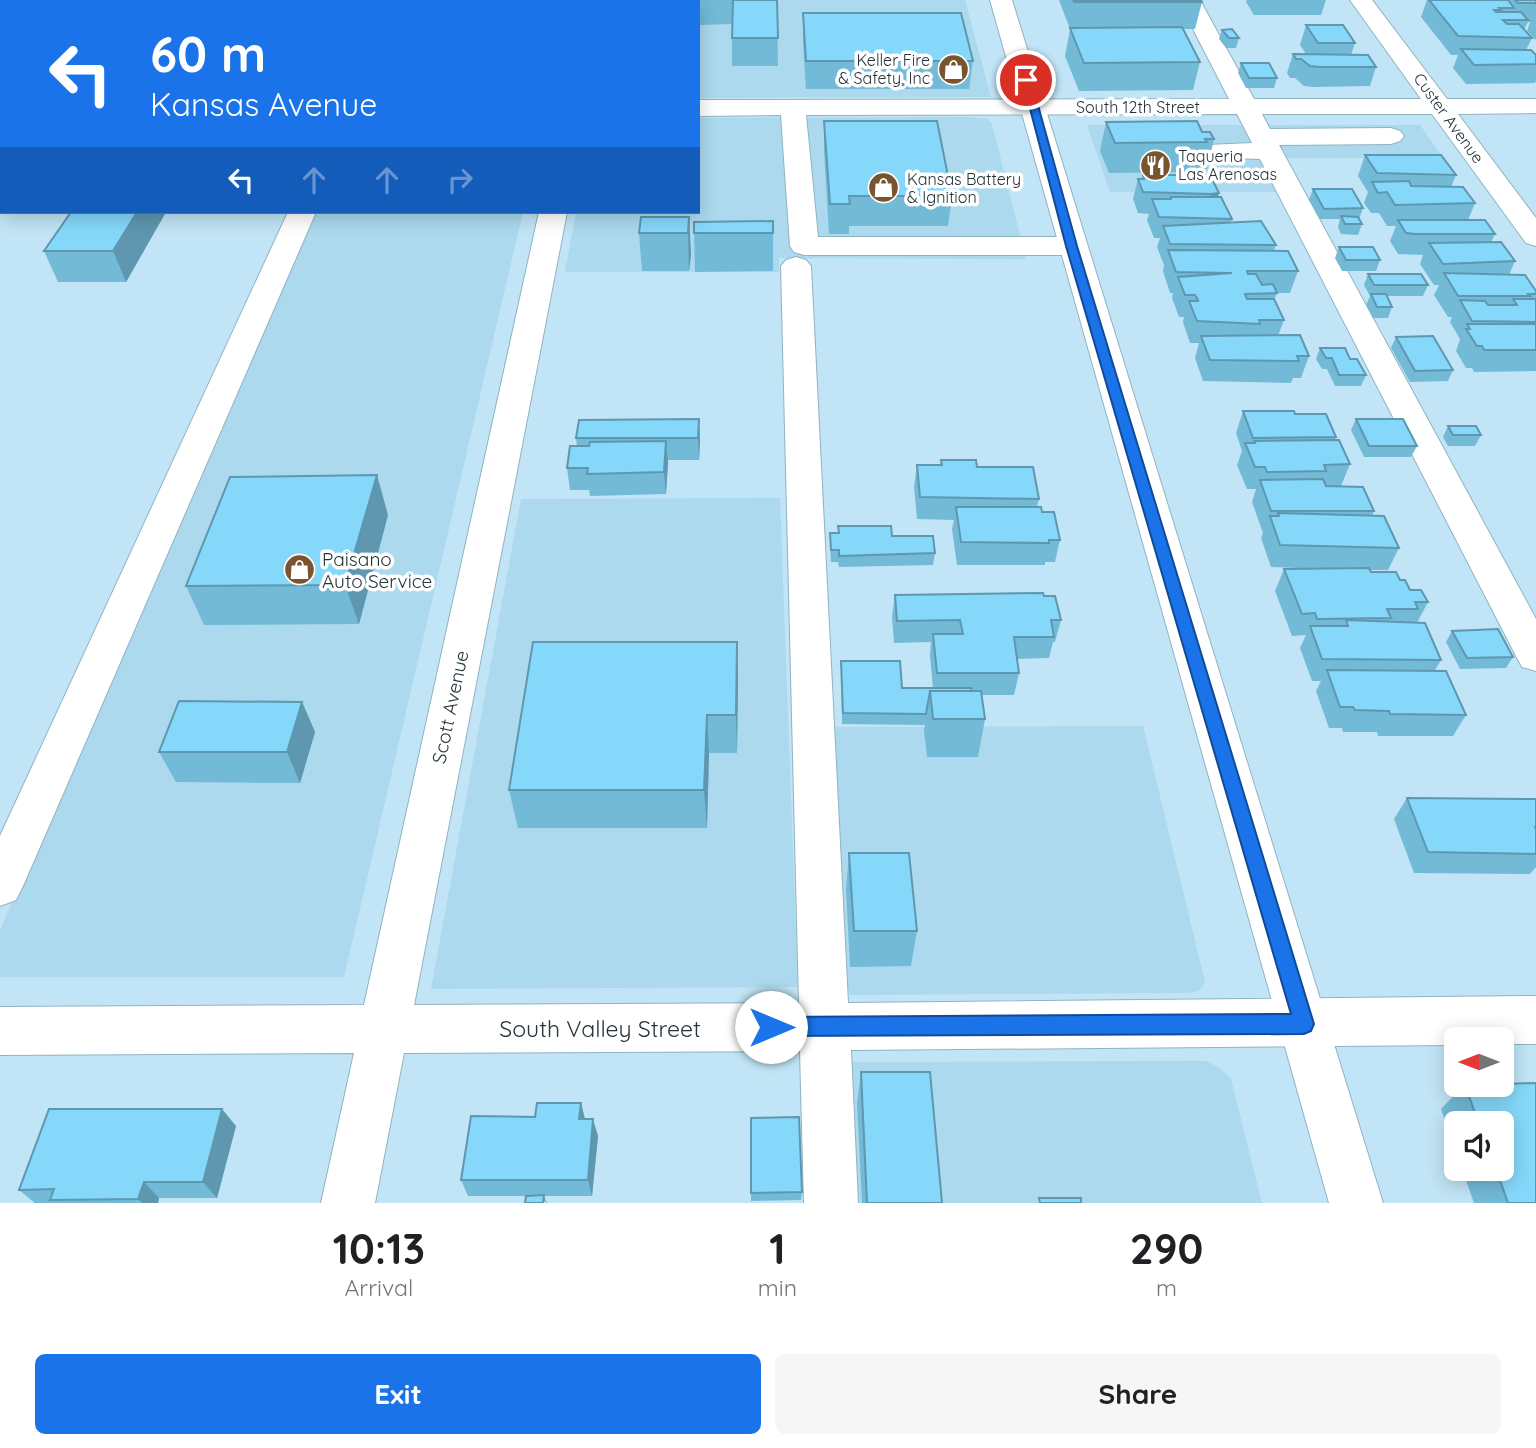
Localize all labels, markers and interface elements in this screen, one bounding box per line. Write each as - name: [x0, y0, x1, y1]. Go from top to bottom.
- text: 60 m: [150, 23, 266, 84]
- icon: left: [35, 28, 126, 119]
- place label: Keller Fire & Safety, Inc: [838, 50, 930, 88]
- pin: [996, 50, 1056, 110]
- shop icon: Keller Fire & Safety, Inc: [936, 52, 970, 86]
- icon: arrive: [1007, 61, 1045, 99]
- street label: Custer Avenue: [1410, 69, 1488, 167]
- text: Kansas Avenue: [150, 84, 377, 124]
- street label: South 12th Street: [1076, 97, 1200, 117]
- place label: Taqueria Las Arenosas: [1178, 146, 1277, 184]
- restaurant icon: Taqueria Las Arenosas: [1138, 148, 1172, 182]
- icon: left: [222, 161, 260, 199]
- icon: ahead: [295, 161, 333, 199]
- icon: ahead: [368, 161, 406, 199]
- icon: right: [441, 161, 479, 199]
- place label: Kansas Battery & Ignition: [907, 169, 1021, 207]
- shop icon: Kansas Battery & Ignition: [867, 171, 901, 205]
- place label: Paisano Auto Service: [322, 547, 432, 593]
- shop icon: Paisano Auto Service: [282, 553, 316, 587]
- street label: Scott Avenue: [426, 648, 474, 766]
- position arrow: [734, 990, 808, 1064]
- street label: South Valley Street: [499, 1014, 701, 1043]
- north arrow: [1444, 1027, 1514, 1097]
- map controls: [1444, 1027, 1514, 1181]
- button: sound: [1444, 1111, 1514, 1181]
- text: 10:13: [333, 1222, 425, 1275]
- text: 1: [769, 1222, 786, 1275]
- text: 290: [1130, 1222, 1203, 1275]
- text: Arrival: [344, 1273, 413, 1302]
- text: min: [758, 1273, 797, 1302]
- text: m: [1156, 1273, 1177, 1302]
- button: Exit: [35, 1354, 761, 1434]
- button: Share: [775, 1354, 1501, 1434]

